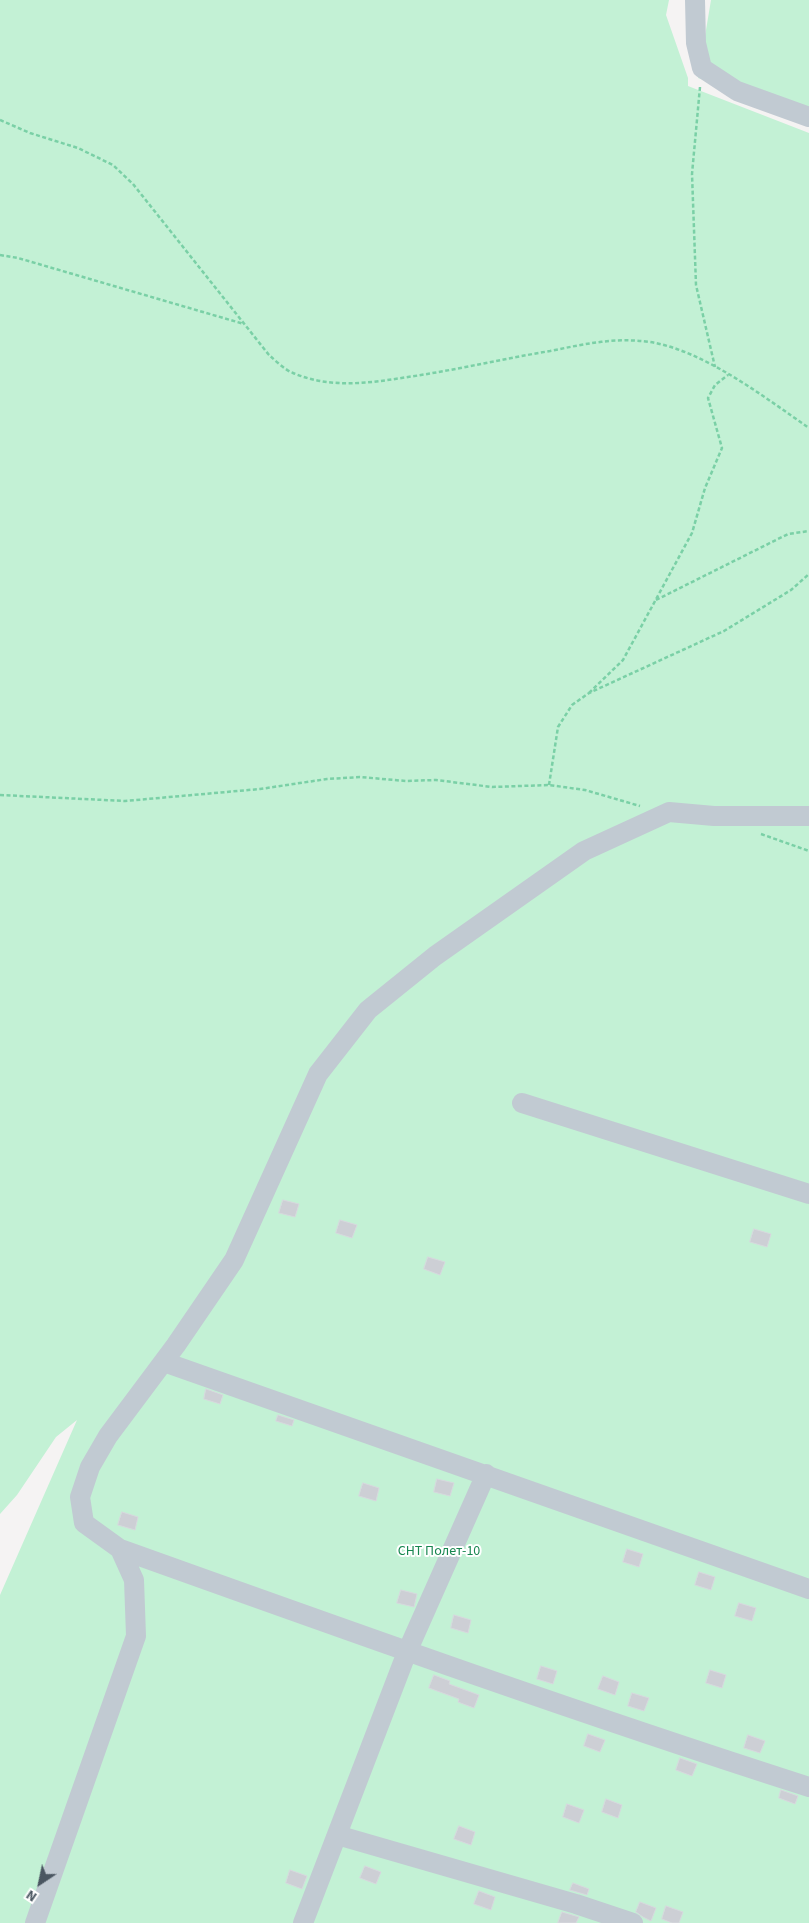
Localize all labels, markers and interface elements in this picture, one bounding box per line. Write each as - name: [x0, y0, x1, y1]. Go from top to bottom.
- park label: СНТ Полет-10: [398, 1544, 480, 1560]
- north arrow: [15, 1858, 65, 1908]
- text: N: [22, 1885, 41, 1906]

